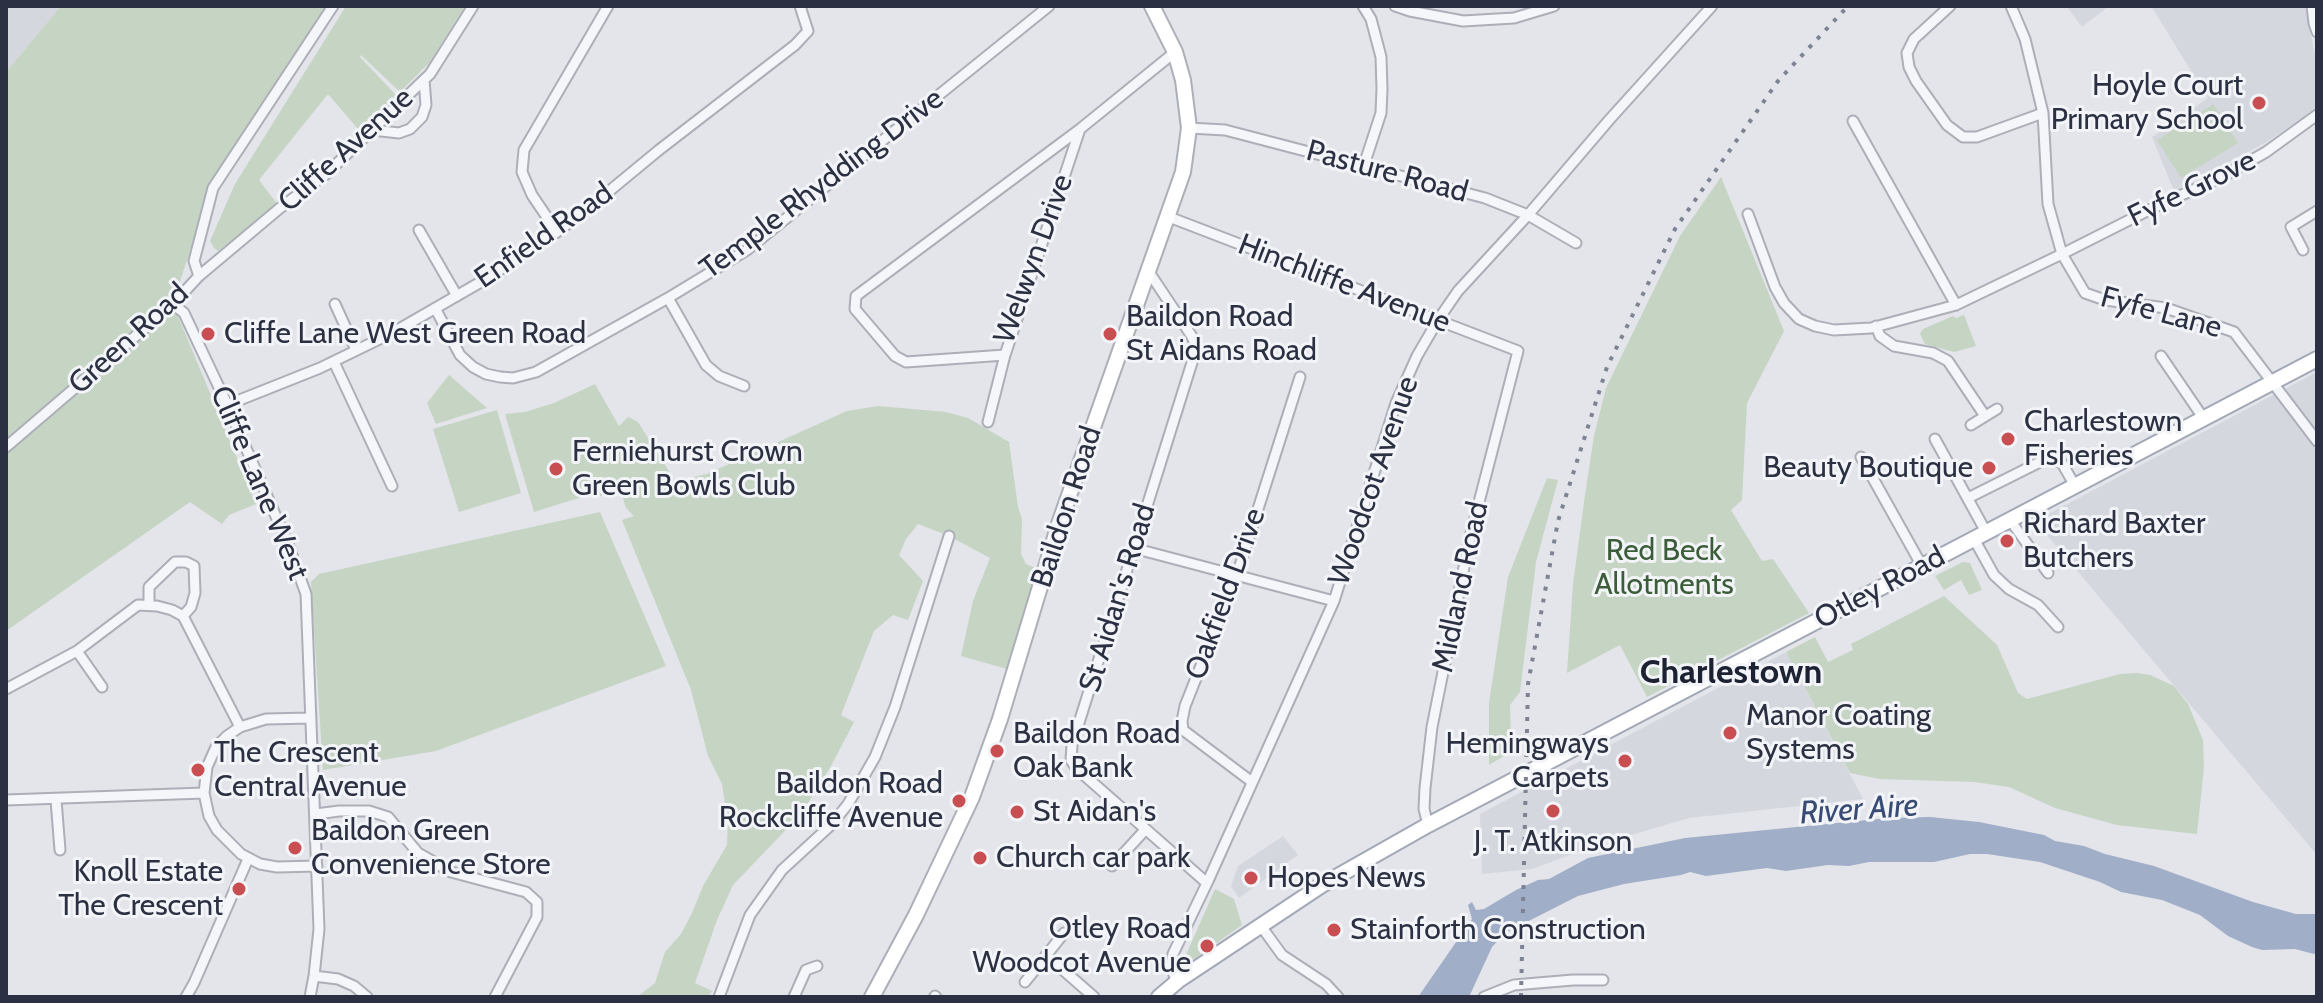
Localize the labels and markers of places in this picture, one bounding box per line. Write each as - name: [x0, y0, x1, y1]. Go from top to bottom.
- place label: Hoyle Court Primary School: [2051, 68, 2243, 138]
- marker: Hoyle Court Primary School: [2250, 94, 2268, 112]
- place label: Baildon Road St Aidans Road: [1126, 299, 1317, 370]
- place label: Cliffe Lane West Green Road: [224, 316, 586, 352]
- marker: Cliffe Lane West Green Road: [199, 325, 217, 343]
- marker: Baildon Road St Aidans Road: [1101, 325, 1119, 343]
- place label: Charlestown Fisheries: [2024, 404, 2182, 474]
- marker: Charlestown Fisheries: [1999, 430, 2017, 448]
- place label: Ferniehurst Crown Green Bowls Club: [572, 434, 803, 504]
- place label: Beauty Boutique: [1763, 450, 1973, 486]
- marker: Beauty Boutique: [1980, 459, 1998, 477]
- marker: Ferniehurst Crown Green Bowls Club: [547, 460, 565, 478]
- place label: Richard Baxter Butchers: [2023, 506, 2205, 576]
- marker: Richard Baxter Butchers: [1998, 532, 2016, 550]
- place label: Manor Coating Systems: [1746, 698, 1931, 768]
- place label: Baildon Road Oak Bank: [1013, 716, 1180, 786]
- marker: Manor Coating Systems: [1721, 724, 1739, 742]
- place label: Hemingways Carpets: [1446, 726, 1609, 796]
- place label: The Crescent Central Avenue: [214, 735, 407, 806]
- marker: Baildon Road Oak Bank: [988, 742, 1006, 760]
- marker: Hemingways Carpets: [1616, 752, 1634, 770]
- marker: The Crescent Central Avenue: [189, 761, 207, 779]
- place label: Baildon Road Rockcliffe Avenue: [719, 766, 943, 836]
- marker: Baildon Road Rockcliffe Avenue: [950, 792, 968, 810]
- place label: St Aidan's: [1033, 794, 1156, 830]
- marker: J. T. Atkinson: [1544, 802, 1562, 820]
- marker: St Aidan's: [1008, 803, 1026, 821]
- place label: Baildon Green Convenience Store: [311, 813, 551, 884]
- place label: J. T. Atkinson: [1474, 824, 1632, 860]
- marker: Baildon Green Convenience Store: [286, 839, 304, 857]
- place label: Church car park: [996, 840, 1190, 876]
- marker: Church car park: [971, 849, 989, 867]
- place label: Knoll Estate The Crescent: [58, 854, 223, 924]
- place label: Hopes News: [1267, 860, 1426, 896]
- marker: Hopes News: [1242, 869, 1260, 887]
- marker: Knoll Estate The Crescent: [230, 880, 248, 898]
- place label: Otley Road Woodcot Avenue: [972, 911, 1191, 982]
- place label: Stainforth Construction: [1350, 912, 1646, 948]
- marker: Stainforth Construction: [1325, 921, 1343, 939]
- marker: Otley Road Woodcot Avenue: [1198, 937, 1216, 955]

